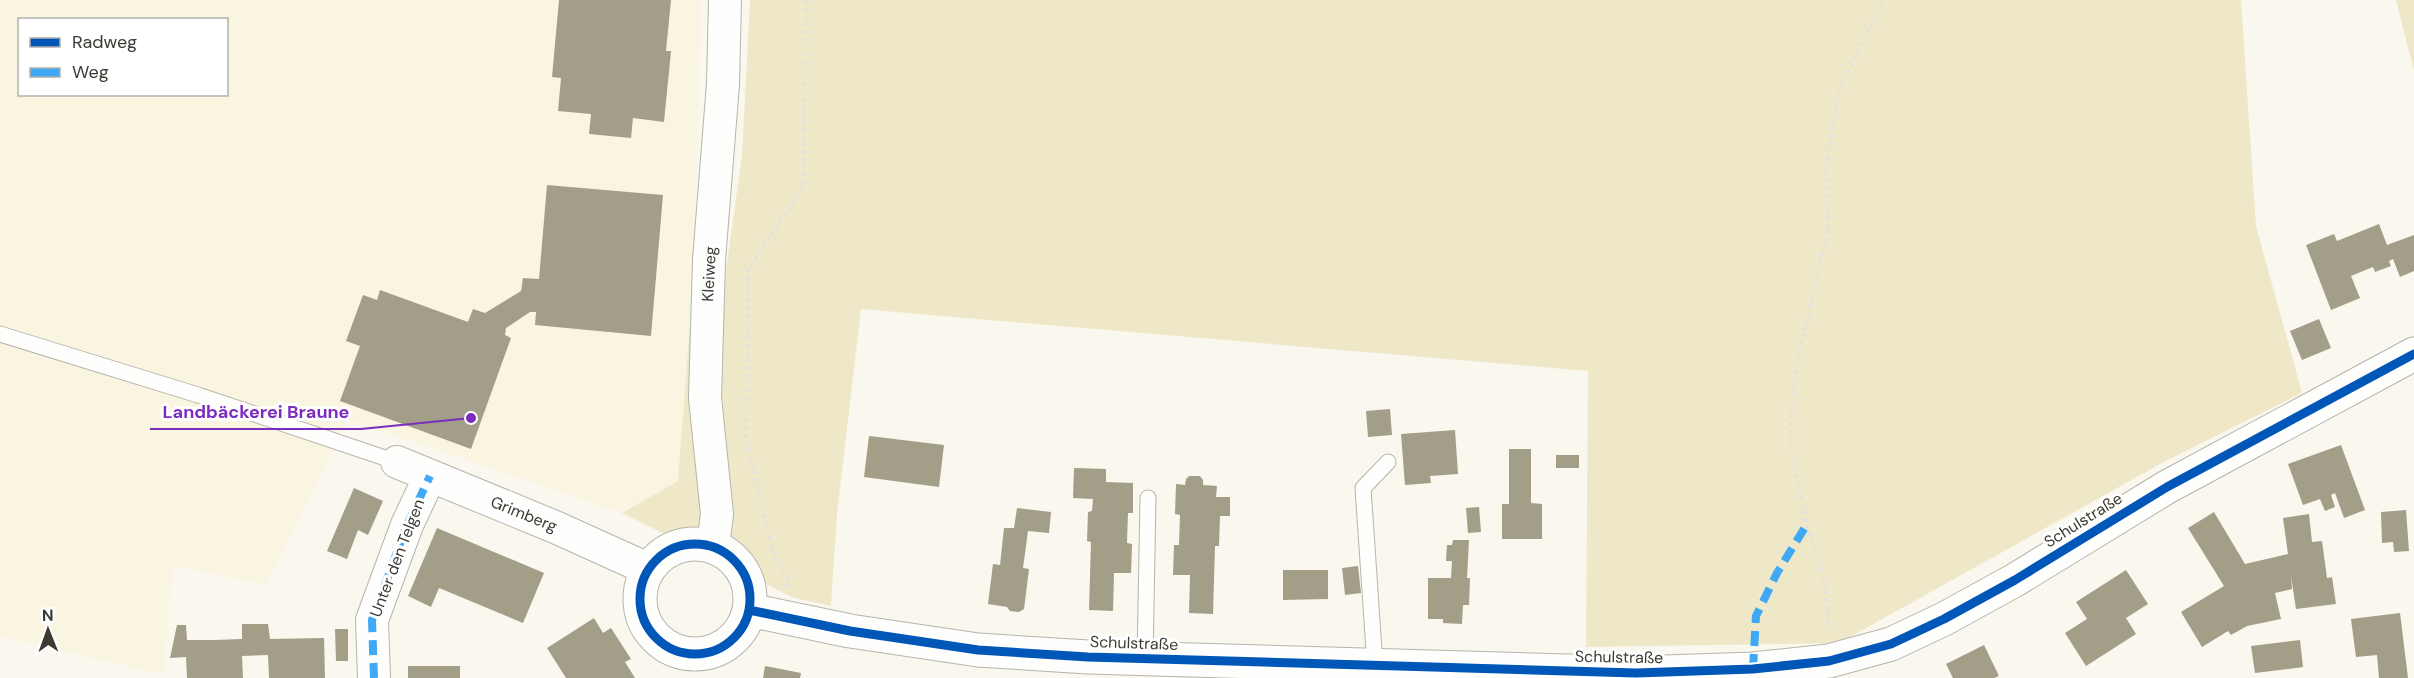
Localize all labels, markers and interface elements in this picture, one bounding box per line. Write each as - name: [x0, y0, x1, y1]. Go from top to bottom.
- legend: [18, 18, 228, 96]
- text: Radweg: [72, 30, 137, 54]
- text: Weg: [72, 60, 109, 84]
- street label: Kleiweg: [697, 246, 721, 302]
- callout: Landbäckerei Braune: [150, 393, 361, 429]
- text: Landbäckerei Braune: [163, 400, 350, 424]
- street label: Schulstraße: [2040, 488, 2126, 552]
- street label: Grimberg: [488, 491, 560, 537]
- street label: Unter den Telgen: [365, 496, 429, 620]
- north arrow: [18, 600, 78, 660]
- text: N: [42, 605, 54, 626]
- street label: Schulstraße: [1089, 631, 1179, 655]
- street label: Schulstraße: [1575, 646, 1663, 668]

